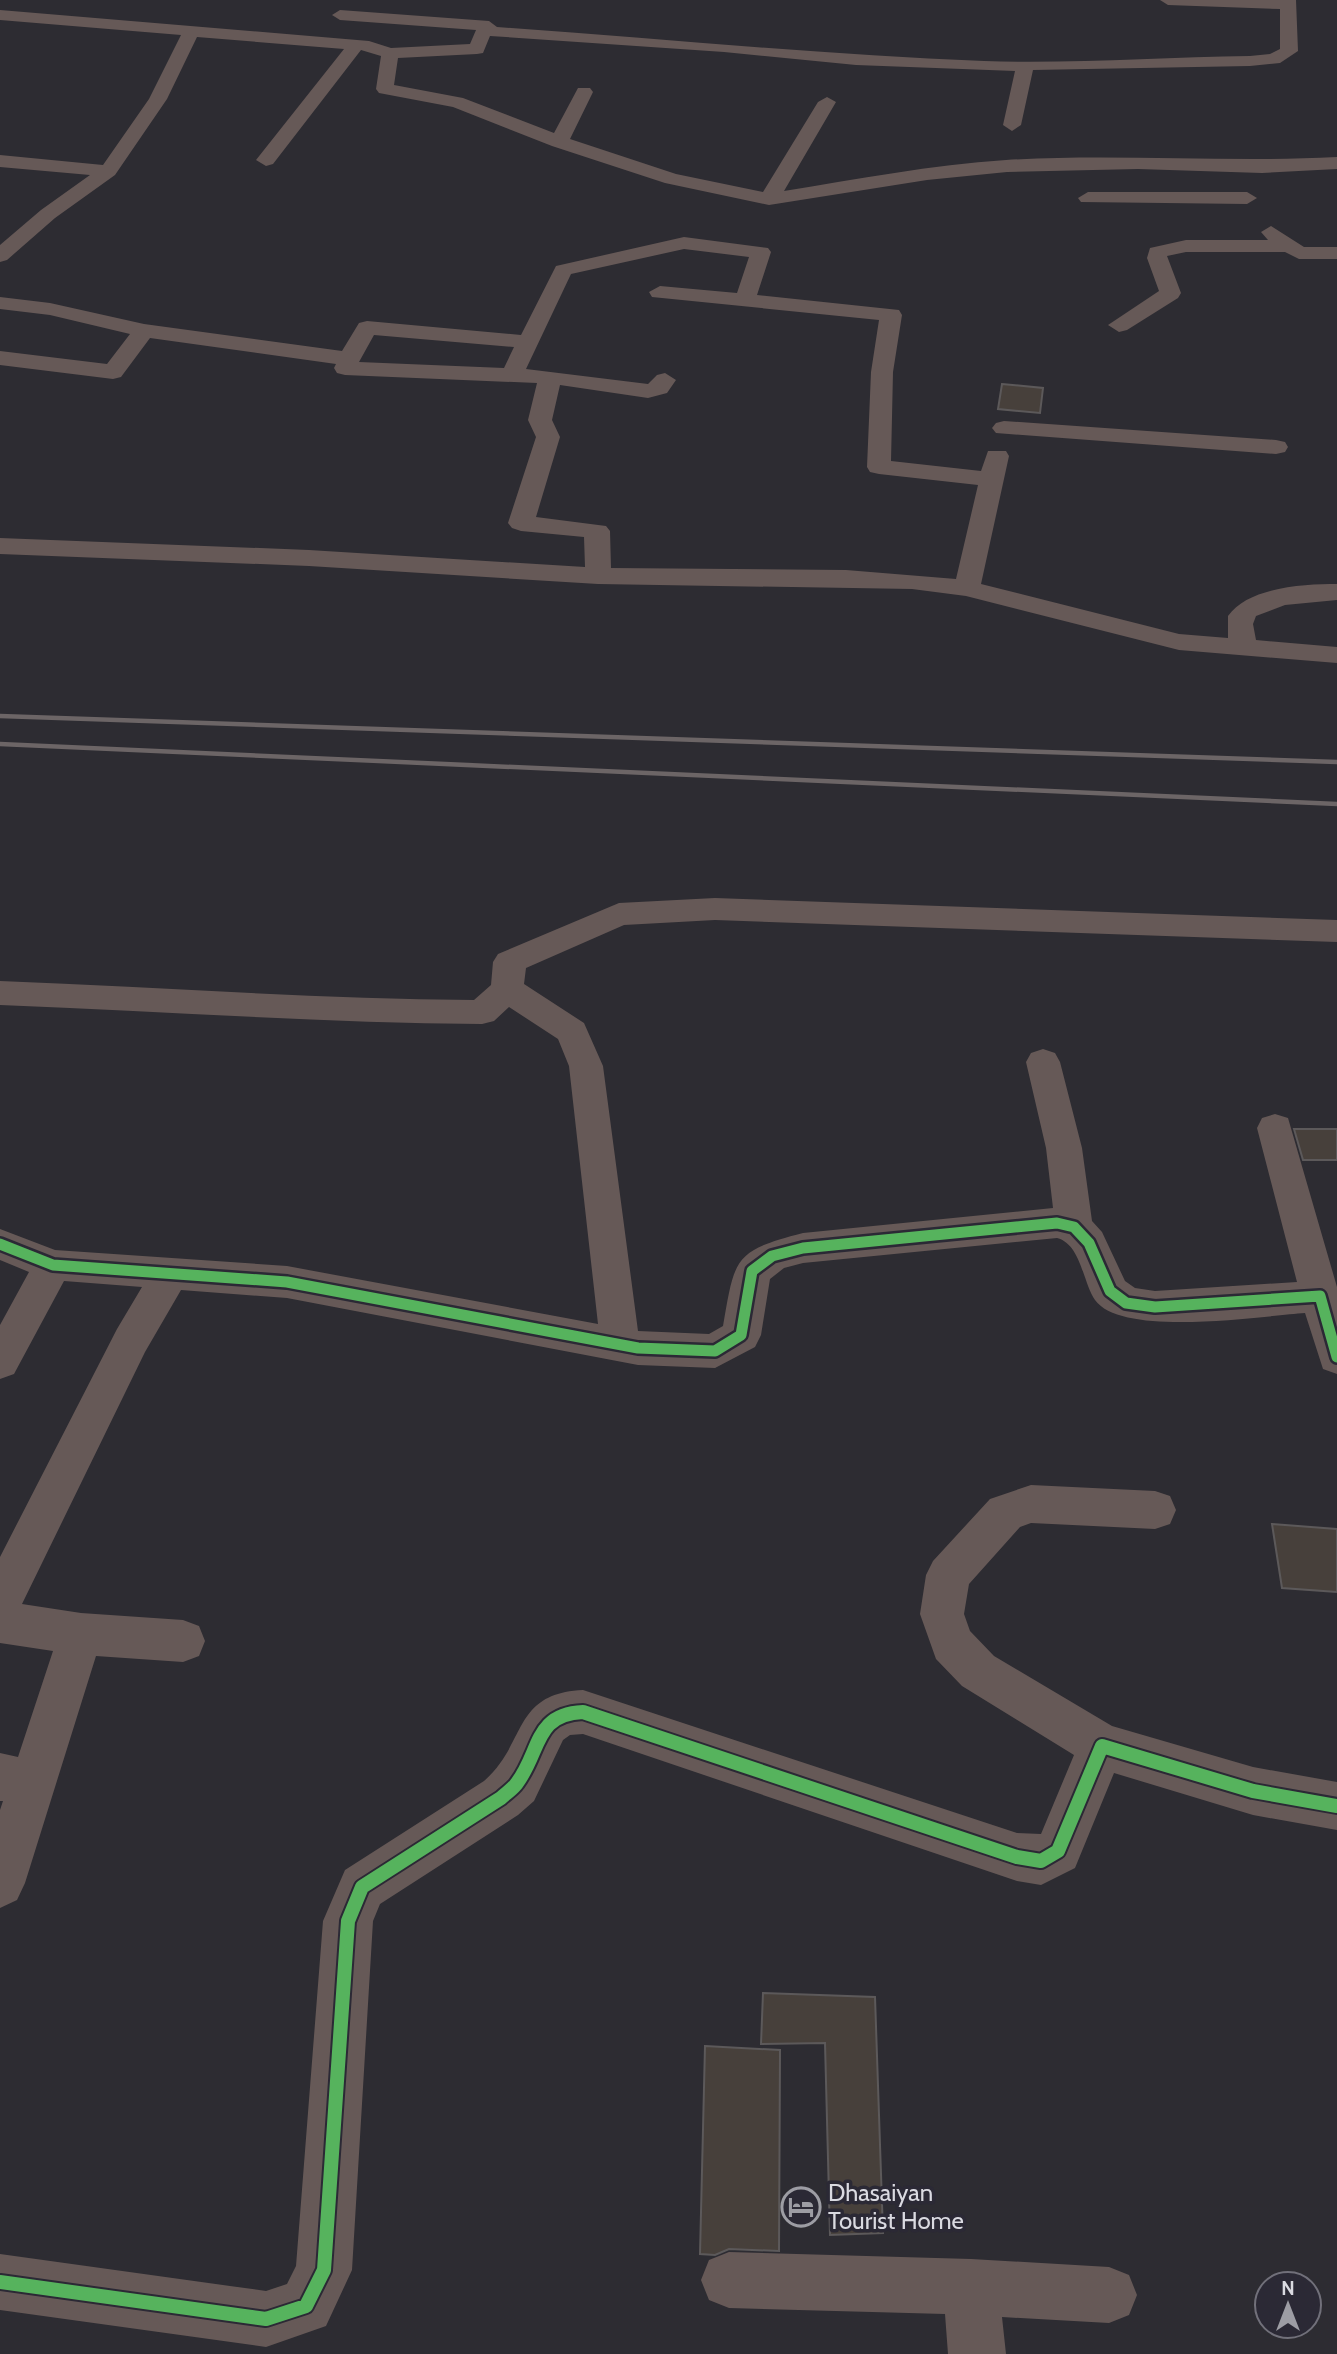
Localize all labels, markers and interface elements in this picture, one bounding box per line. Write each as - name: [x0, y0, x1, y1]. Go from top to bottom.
- place label: Dhasaiyan Tourist Home: [828, 2178, 964, 2235]
- hotel icon: Dhasaiyan Tourist Home: [780, 2186, 822, 2228]
- north arrow: [1253, 2270, 1323, 2340]
- text: N: [1281, 2277, 1295, 2300]

